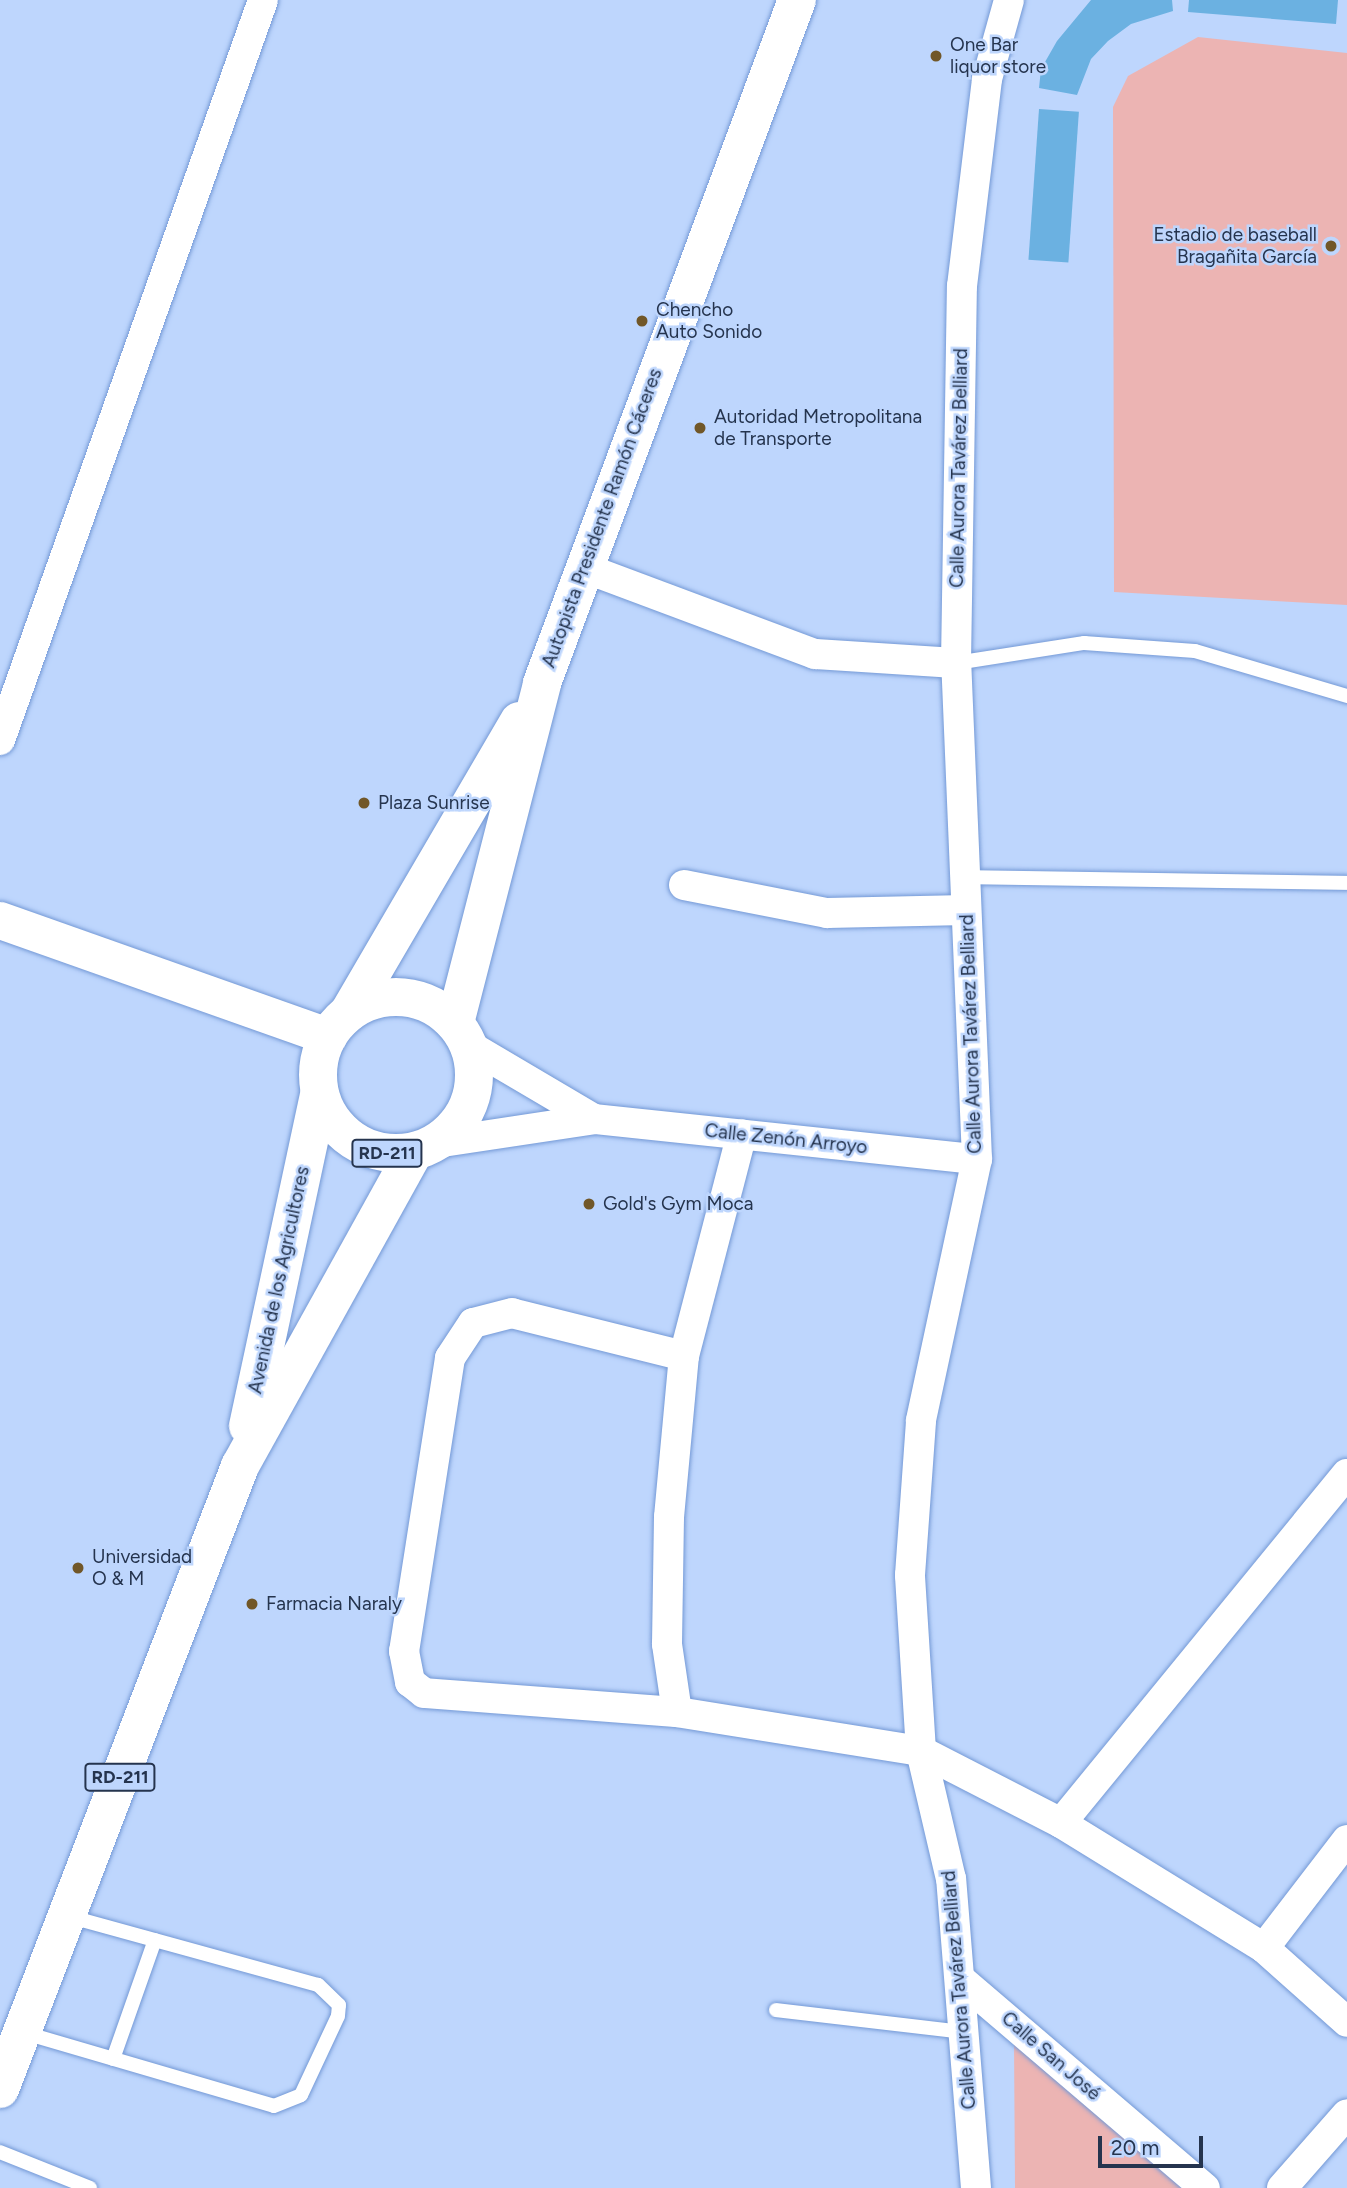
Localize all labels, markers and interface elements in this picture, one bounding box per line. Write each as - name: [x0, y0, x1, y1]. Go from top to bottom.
- place label: One Bar liquor store: [950, 34, 1046, 78]
- marker: One Bar liquor store: [928, 48, 944, 64]
- place label: Estadio de baseball Bragañita García: [1153, 224, 1317, 268]
- marker: Estadio de baseball Bragañita García: [1323, 238, 1339, 254]
- place label: Chencho Auto Sonido: [656, 299, 762, 343]
- marker: Chencho Auto Sonido: [634, 313, 650, 329]
- street label: Calle Aurora Tavárez Belliard: [946, 348, 972, 588]
- street label: Autopista Presidente Ramón Cáceres: [537, 365, 667, 671]
- place label: Autoridad Metropolitana de Transporte: [714, 406, 922, 450]
- marker: Autoridad Metropolitana de Transporte: [692, 420, 708, 436]
- place label: Plaza Sunrise: [378, 792, 490, 814]
- marker: Plaza Sunrise: [356, 795, 372, 811]
- street label: Calle Aurora Tavárez Belliard: [955, 914, 987, 1154]
- street label: Calle Zenón Arroyo: [703, 1119, 869, 1159]
- road number: RD-211: [350, 1138, 424, 1168]
- street label: Avenida de los Agricultores: [244, 1164, 314, 1396]
- place label: Gold's Gym Moca: [603, 1193, 753, 1215]
- marker: Gold's Gym Moca: [581, 1196, 597, 1212]
- place label: Universidad O & M: [92, 1546, 192, 1590]
- marker: Universidad O & M: [70, 1560, 86, 1576]
- place label: Farmacia Naraly: [266, 1593, 402, 1615]
- marker: Farmacia Naraly: [244, 1596, 260, 1612]
- road number: RD-211: [83, 1762, 157, 1792]
- street label: Calle Aurora Tavárez Belliard: [937, 1870, 981, 2110]
- street label: Calle San José: [997, 2007, 1105, 2105]
- scale bar: [1102, 2122, 1207, 2166]
- text: 20 m: [1111, 2135, 1159, 2160]

